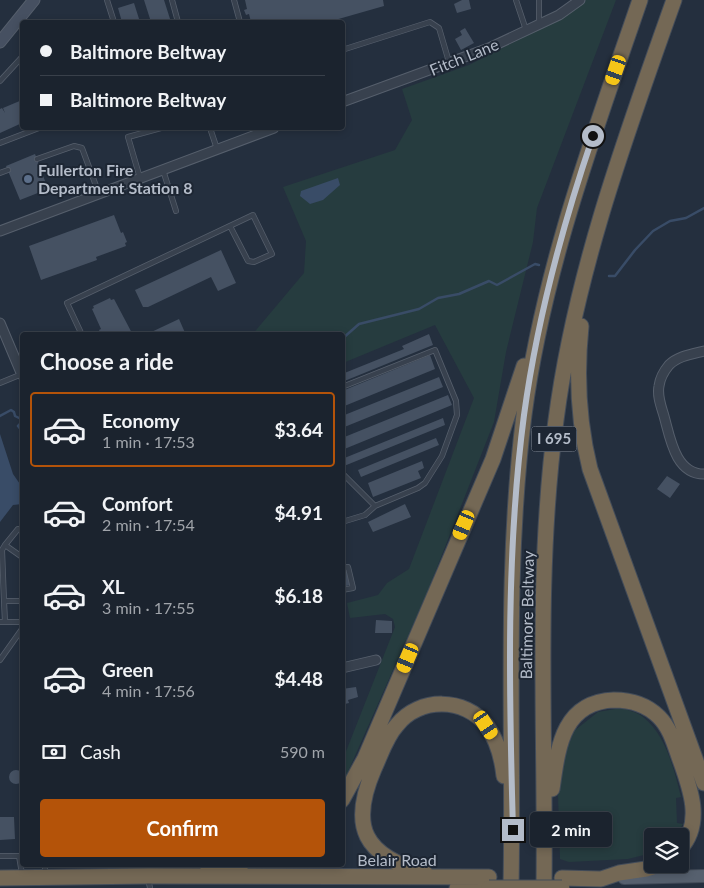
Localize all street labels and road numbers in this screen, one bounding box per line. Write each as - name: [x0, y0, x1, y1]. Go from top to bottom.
- street label: Fitch Lane: [427, 34, 501, 79]
- road number: I 695: [532, 426, 576, 452]
- street label: Baltimore Beltway: [516, 550, 537, 680]
- street label: Belair Road: [357, 850, 437, 869]

